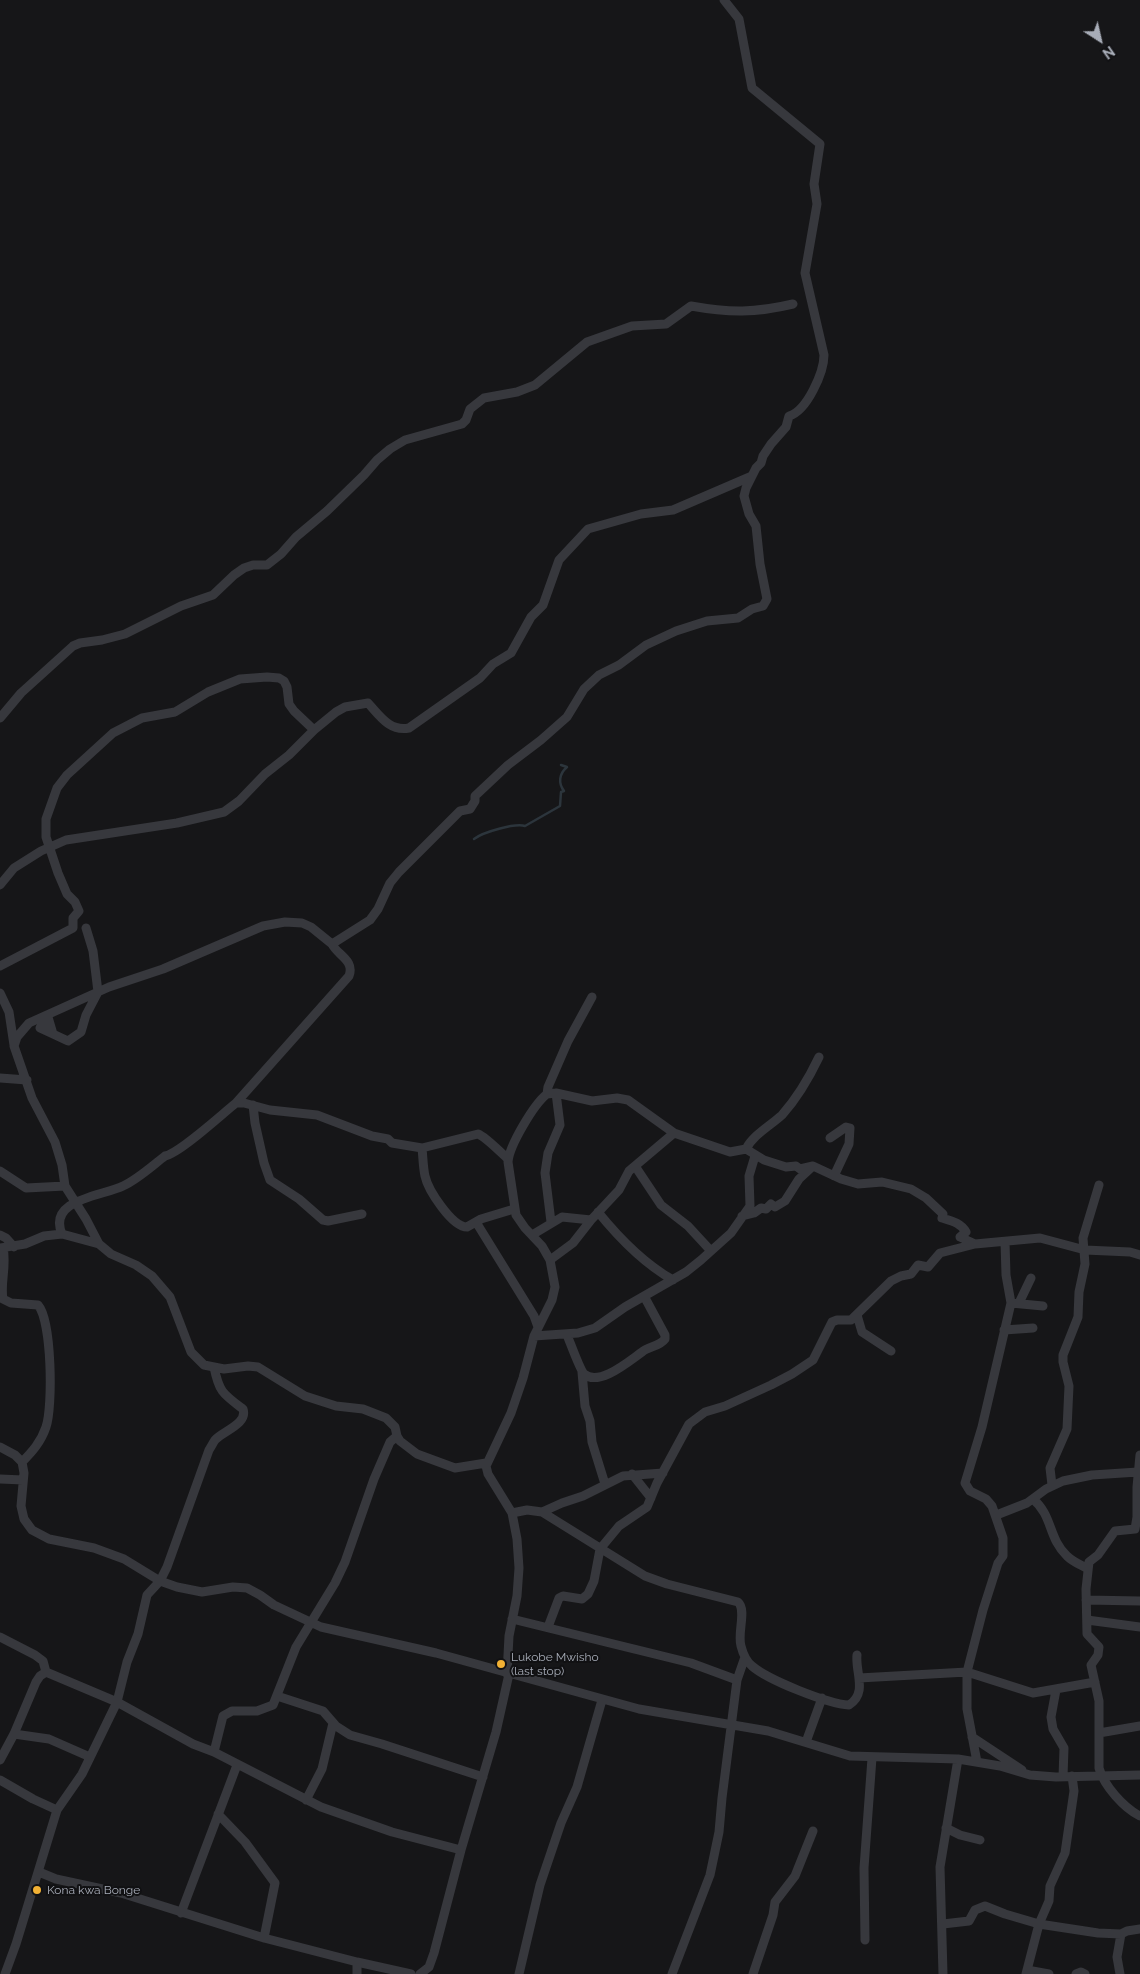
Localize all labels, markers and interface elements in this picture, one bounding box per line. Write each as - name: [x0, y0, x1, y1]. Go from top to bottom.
- north arrow: [1075, 15, 1125, 65]
- text: N: [1100, 43, 1118, 62]
- place label: Lukobe Mwisho (last stop): [511, 1650, 599, 1678]
- marker: Lukobe Mwisho (last stop): [495, 1658, 507, 1670]
- place label: Kona kwa Bonge: [47, 1883, 140, 1897]
- marker: Kona kwa Bonge: [31, 1884, 43, 1896]

